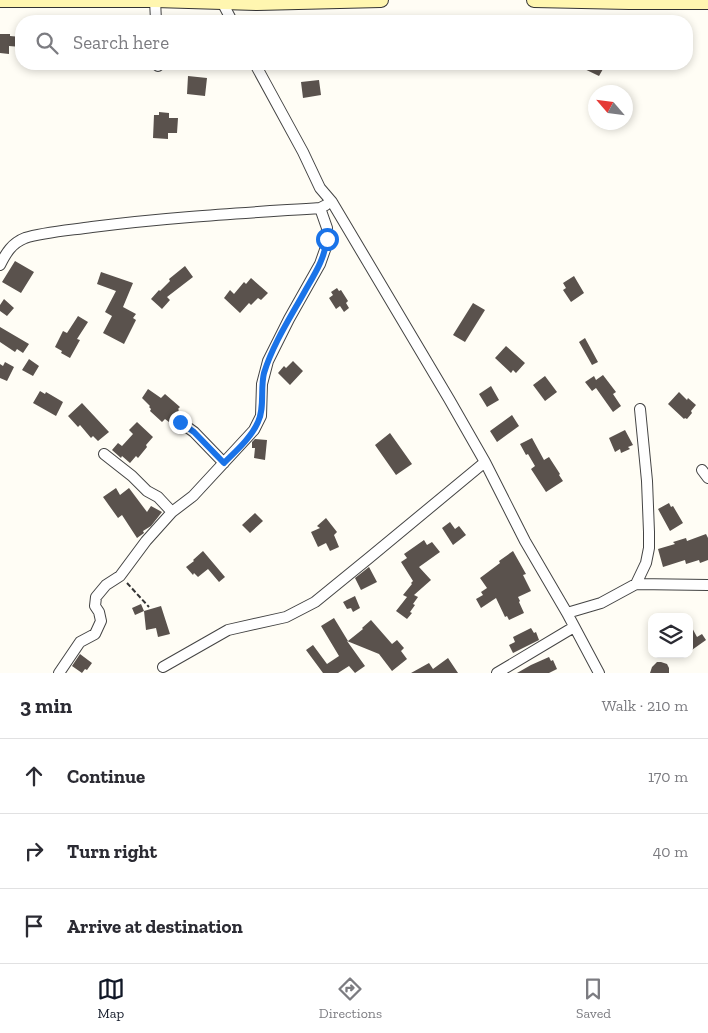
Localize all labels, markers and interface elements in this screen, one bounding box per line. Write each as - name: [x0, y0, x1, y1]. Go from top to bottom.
- search box: [15, 15, 693, 70]
- icon: search: [33, 29, 61, 57]
- text: Search here: [73, 31, 169, 54]
- north arrow: [588, 85, 633, 130]
- route start: [316, 228, 339, 251]
- route end: [169, 411, 192, 434]
- map controls: [648, 613, 693, 658]
- button: layers: [648, 613, 693, 658]
- text: 3 min: [20, 693, 72, 718]
- text: Walk · 210 m: [602, 696, 688, 715]
- icon: ahead: [20, 762, 48, 790]
- text: Continue: [67, 765, 145, 788]
- text: 170 m: [648, 767, 688, 786]
- icon: right: [20, 837, 48, 865]
- text: Turn right: [67, 840, 157, 863]
- text: 40 m: [653, 842, 688, 861]
- icon: arrive: [20, 912, 48, 940]
- text: Arrive at destination: [67, 915, 243, 938]
- tab: Map: [97, 975, 125, 1022]
- tab: Directions: [319, 975, 382, 1022]
- tab: Saved: [576, 975, 611, 1022]

